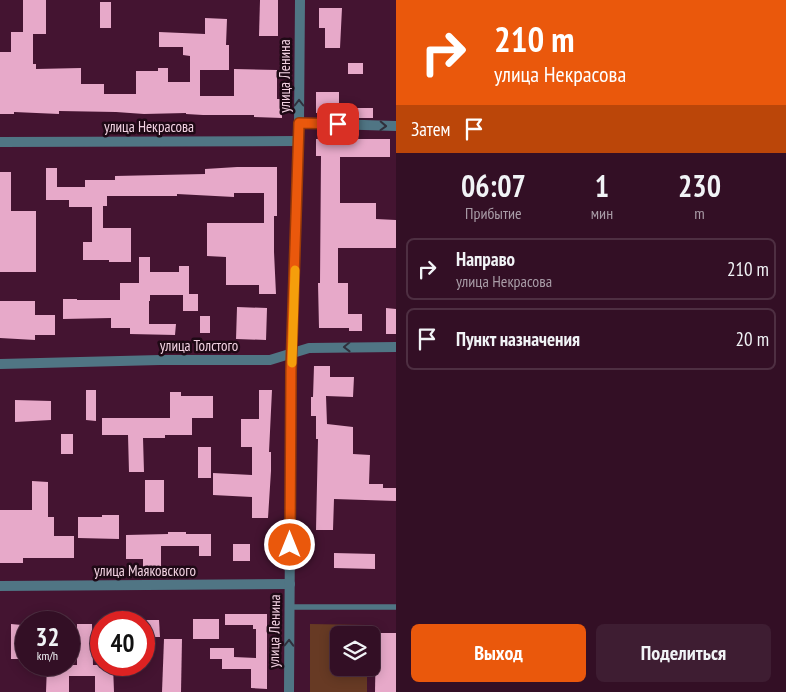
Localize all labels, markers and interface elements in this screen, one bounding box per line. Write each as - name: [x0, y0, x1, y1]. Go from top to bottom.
- text: 210 m: [494, 16, 575, 62]
- icon: right: [411, 20, 476, 85]
- street label: улица Ленина: [275, 39, 294, 113]
- text: улица Некрасова: [494, 60, 626, 88]
- one-way arrow: [294, 98, 304, 106]
- pin: [317, 103, 359, 145]
- icon: arrive: [324, 110, 352, 138]
- icon: arrive: [460, 115, 488, 143]
- street label: улица Некрасова: [104, 117, 194, 136]
- text: Затем: [411, 117, 450, 141]
- one-way arrow: [379, 121, 387, 131]
- text: 06:07: [461, 166, 526, 205]
- text: 1: [595, 166, 609, 205]
- text: 230: [678, 166, 721, 205]
- text: Прибытие: [465, 203, 522, 223]
- text: мин: [591, 203, 613, 223]
- text: m: [694, 203, 705, 223]
- text: Направо: [456, 247, 515, 271]
- icon: right: [413, 255, 441, 283]
- text: 210 m: [727, 257, 769, 281]
- text: улица Некрасова: [456, 271, 552, 291]
- icon: arrive: [413, 325, 441, 353]
- text: Пункт назначения: [456, 327, 580, 351]
- text: 20 m: [736, 327, 769, 351]
- street label: улица Толстого: [160, 336, 238, 355]
- one-way arrow: [343, 342, 351, 353]
- position arrow: [263, 518, 315, 570]
- street label: улица Маяковского: [94, 561, 196, 580]
- street label: улица Ленина: [264, 594, 284, 668]
- speed limit sign: 40: [90, 611, 155, 676]
- text: 32: [36, 621, 59, 653]
- button: Выход: [411, 624, 586, 682]
- button: Поделиться: [596, 624, 771, 682]
- map controls: [330, 626, 380, 676]
- button: layers: [330, 626, 380, 676]
- one-way arrow: [284, 639, 294, 647]
- text: km/h: [37, 648, 58, 663]

